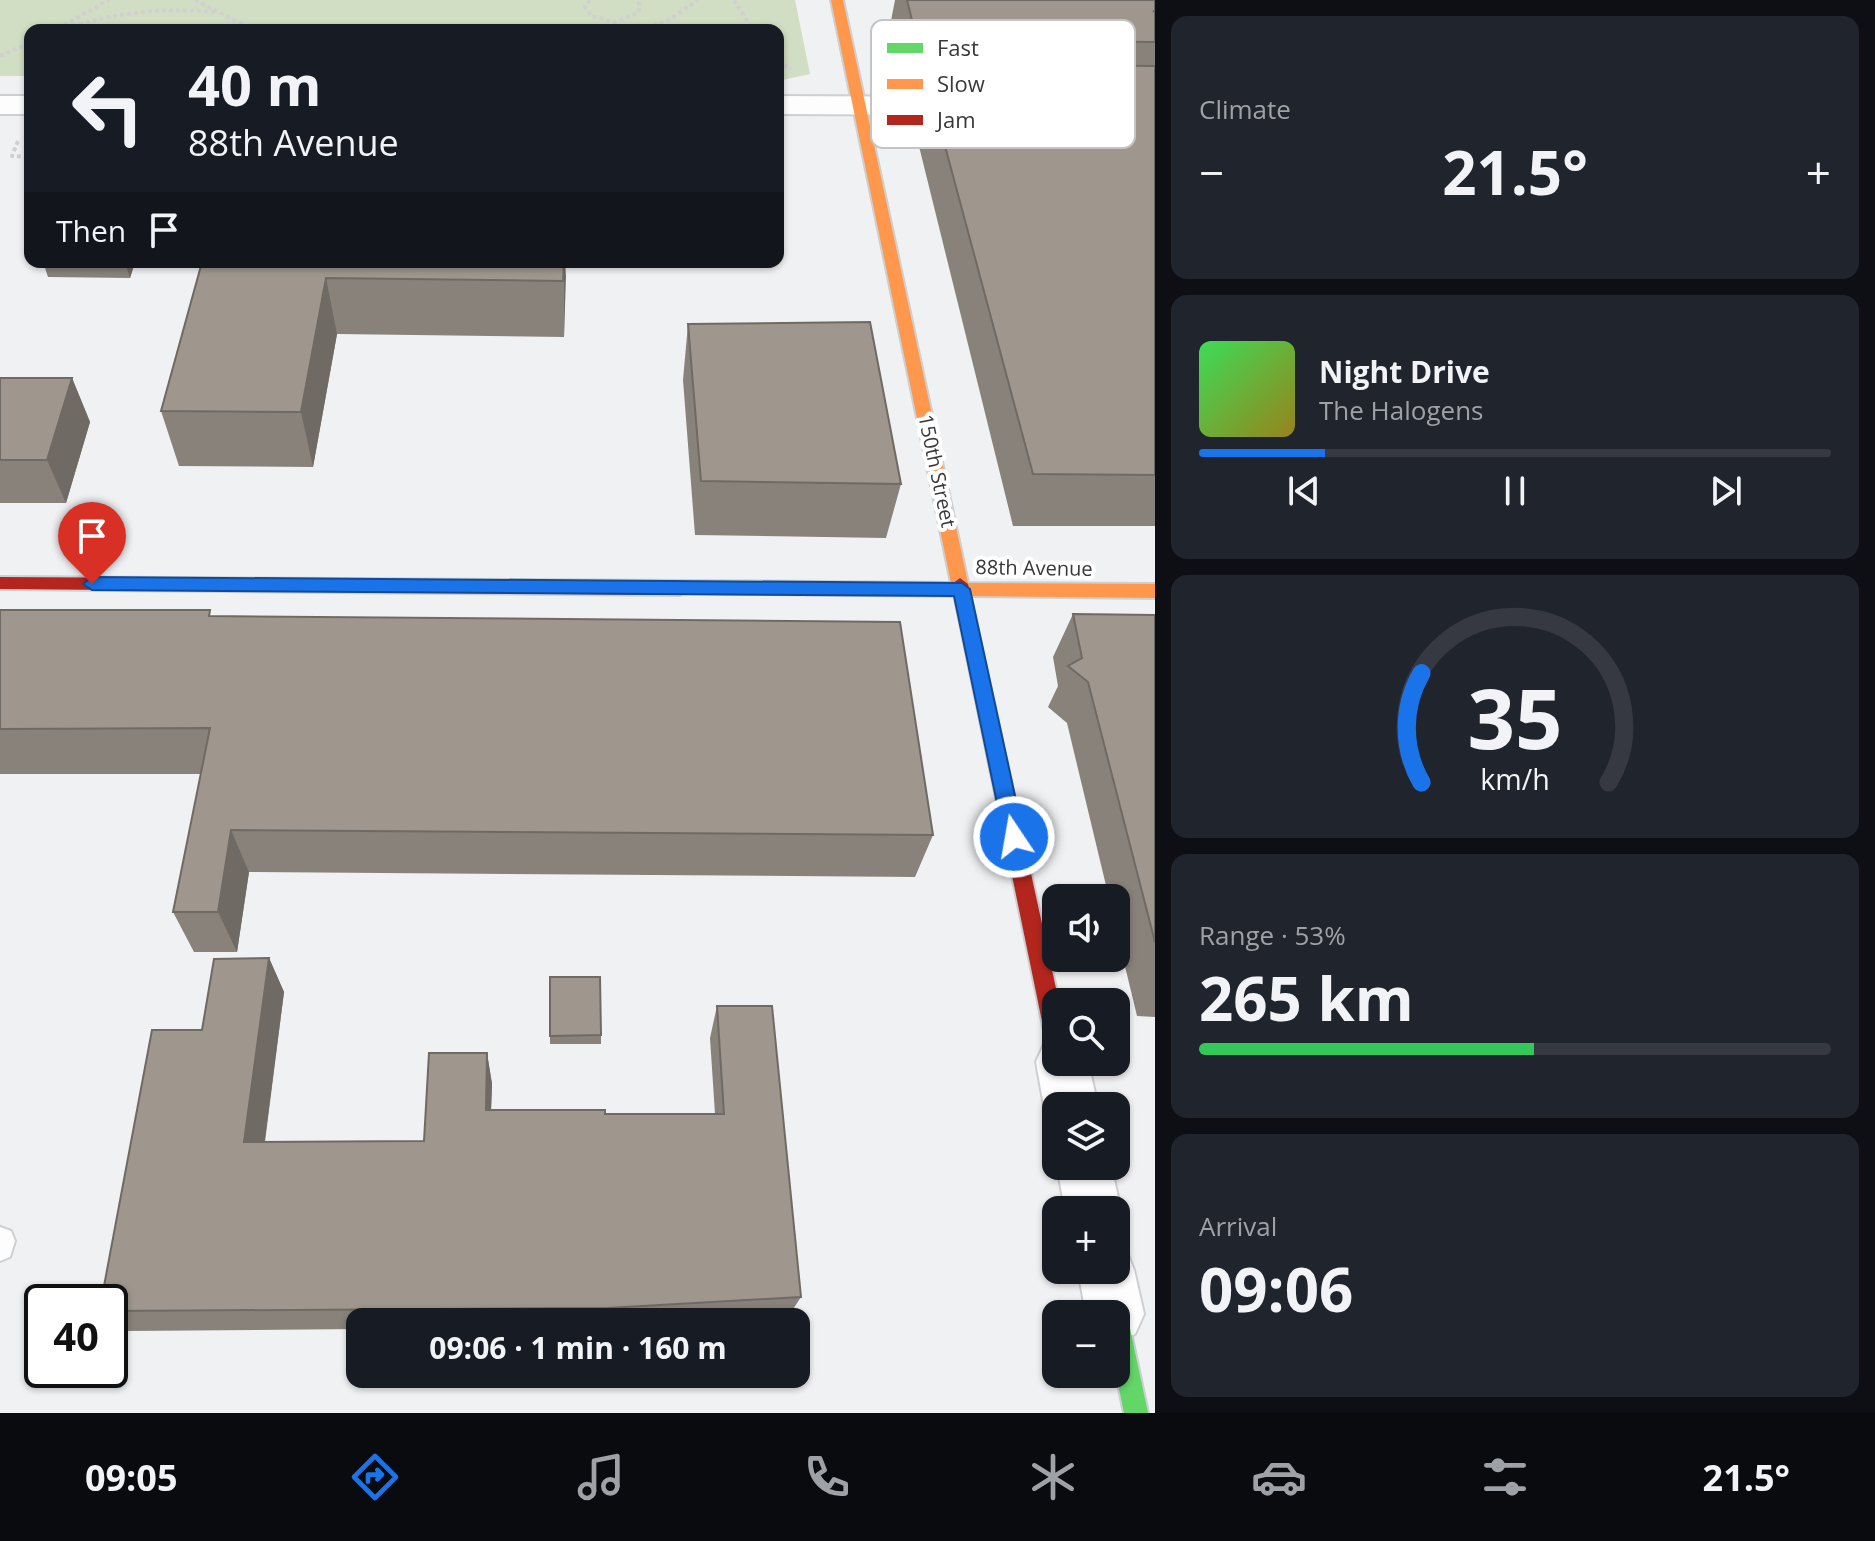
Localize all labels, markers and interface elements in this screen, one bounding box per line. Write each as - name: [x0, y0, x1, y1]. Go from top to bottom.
- legend: [871, 20, 1135, 148]
- text: Fast: [937, 32, 979, 62]
- text: 40 m: [188, 46, 322, 122]
- icon: left: [56, 56, 160, 160]
- text: Slow: [937, 68, 985, 98]
- text: Climate: [1199, 91, 1291, 127]
- text: Jam: [935, 104, 976, 134]
- text: 88th Avenue: [188, 118, 399, 167]
- text: 21.5°: [1442, 131, 1588, 213]
- text: −: [1199, 142, 1224, 202]
- text: +: [1806, 142, 1831, 202]
- icon: arrive: [142, 208, 186, 252]
- text: Then: [56, 210, 126, 251]
- text: Night Drive: [1319, 351, 1490, 392]
- text: The Halogens: [1319, 392, 1484, 428]
- street label: 150th Street: [912, 412, 963, 530]
- icon: previous: [1282, 469, 1326, 513]
- icon: pause: [1493, 469, 1537, 513]
- icon: next: [1704, 469, 1748, 513]
- pin: [58, 502, 126, 584]
- icon: arrive: [70, 514, 114, 558]
- street label: 88th Avenue: [975, 553, 1093, 582]
- text: 35: [1467, 659, 1563, 772]
- text: km/h: [1480, 759, 1550, 798]
- position arrow: [972, 795, 1056, 879]
- map controls: [1042, 884, 1130, 1388]
- button: sound: [1042, 884, 1130, 972]
- text: Range · 53%: [1199, 917, 1346, 953]
- text: 265 km: [1199, 957, 1414, 1039]
- button: search: [1042, 988, 1130, 1076]
- button: layers: [1042, 1092, 1130, 1180]
- button: +: [1042, 1196, 1130, 1284]
- text: Arrival: [1199, 1208, 1277, 1244]
- text: 09:06: [1199, 1248, 1353, 1330]
- speed limit sign: 40: [24, 1284, 128, 1388]
- button: −: [1042, 1300, 1130, 1388]
- text: 09:06 · 1 min · 160 m: [429, 1327, 727, 1368]
- icon: directions: [347, 1449, 403, 1505]
- icon: music: [573, 1449, 629, 1505]
- icon: phone: [799, 1449, 855, 1505]
- icon: climate: [1025, 1449, 1081, 1505]
- icon: car: [1251, 1449, 1307, 1505]
- icon: filters: [1477, 1449, 1533, 1505]
- text: 09:05: [85, 1453, 178, 1502]
- text: 21.5°: [1703, 1453, 1790, 1502]

